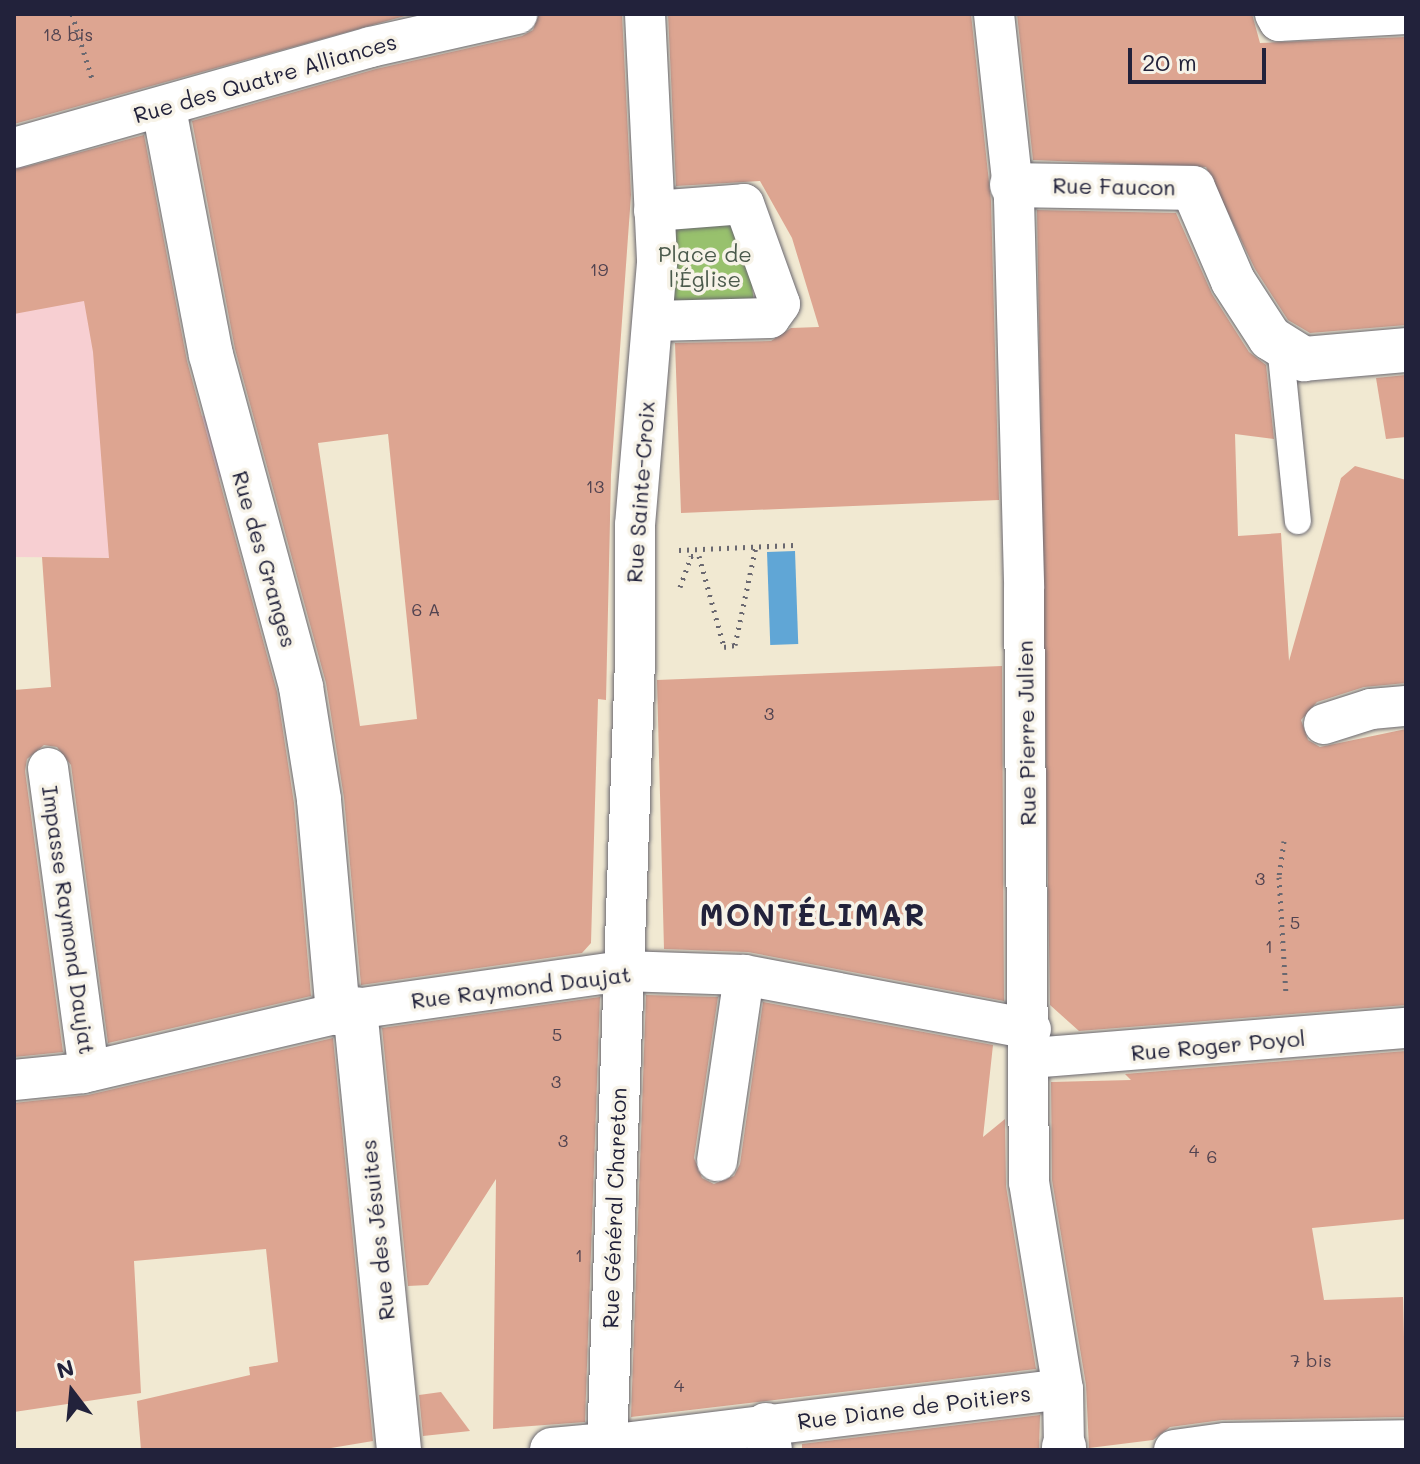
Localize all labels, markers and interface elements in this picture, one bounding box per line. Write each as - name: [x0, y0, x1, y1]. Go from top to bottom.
- house number: 18 bis: [43, 23, 93, 45]
- street label: Rue des Quatre Alliances: [130, 28, 400, 128]
- scale bar: [1132, 32, 1270, 82]
- text: 20 m: [1142, 46, 1197, 77]
- street label: Rue Faucon: [1052, 172, 1176, 200]
- park label: Place de l'Église: [658, 240, 752, 292]
- house number: 19: [590, 258, 608, 280]
- street label: Rue Sainte-Croix: [620, 400, 660, 584]
- street label: Rue des Granges: [227, 468, 303, 650]
- house number: 13: [586, 475, 604, 497]
- house number: 6 A: [411, 598, 441, 620]
- street label: Rue Pierre Julien: [1011, 640, 1041, 826]
- house number: 3: [764, 702, 774, 724]
- street label: Impasse Raymond Daujat: [37, 784, 101, 1056]
- house number: 3: [1255, 867, 1265, 889]
- district label: MONTÉLIMAR: [700, 896, 926, 932]
- house number: 5: [1290, 911, 1300, 933]
- house number: 1: [1265, 935, 1273, 957]
- street label: Rue Raymond Daujat: [409, 960, 633, 1014]
- house number: 5: [552, 1023, 562, 1045]
- street label: Rue Roger Poyol: [1130, 1024, 1306, 1066]
- house number: 3: [551, 1070, 561, 1092]
- street label: Rue Général Chareton: [597, 1087, 631, 1329]
- house number: 3: [558, 1129, 568, 1151]
- street label: Rue des Jésuites: [354, 1138, 400, 1322]
- house number: 4: [1189, 1139, 1199, 1161]
- house number: 6: [1207, 1145, 1217, 1167]
- house number: 1: [575, 1244, 583, 1266]
- house number: 7 bis: [1290, 1349, 1332, 1371]
- north arrow: [32, 1352, 112, 1432]
- text: N: [53, 1352, 77, 1385]
- house number: 4: [674, 1374, 684, 1396]
- street label: Rue Diane de Poitiers: [796, 1380, 1032, 1434]

